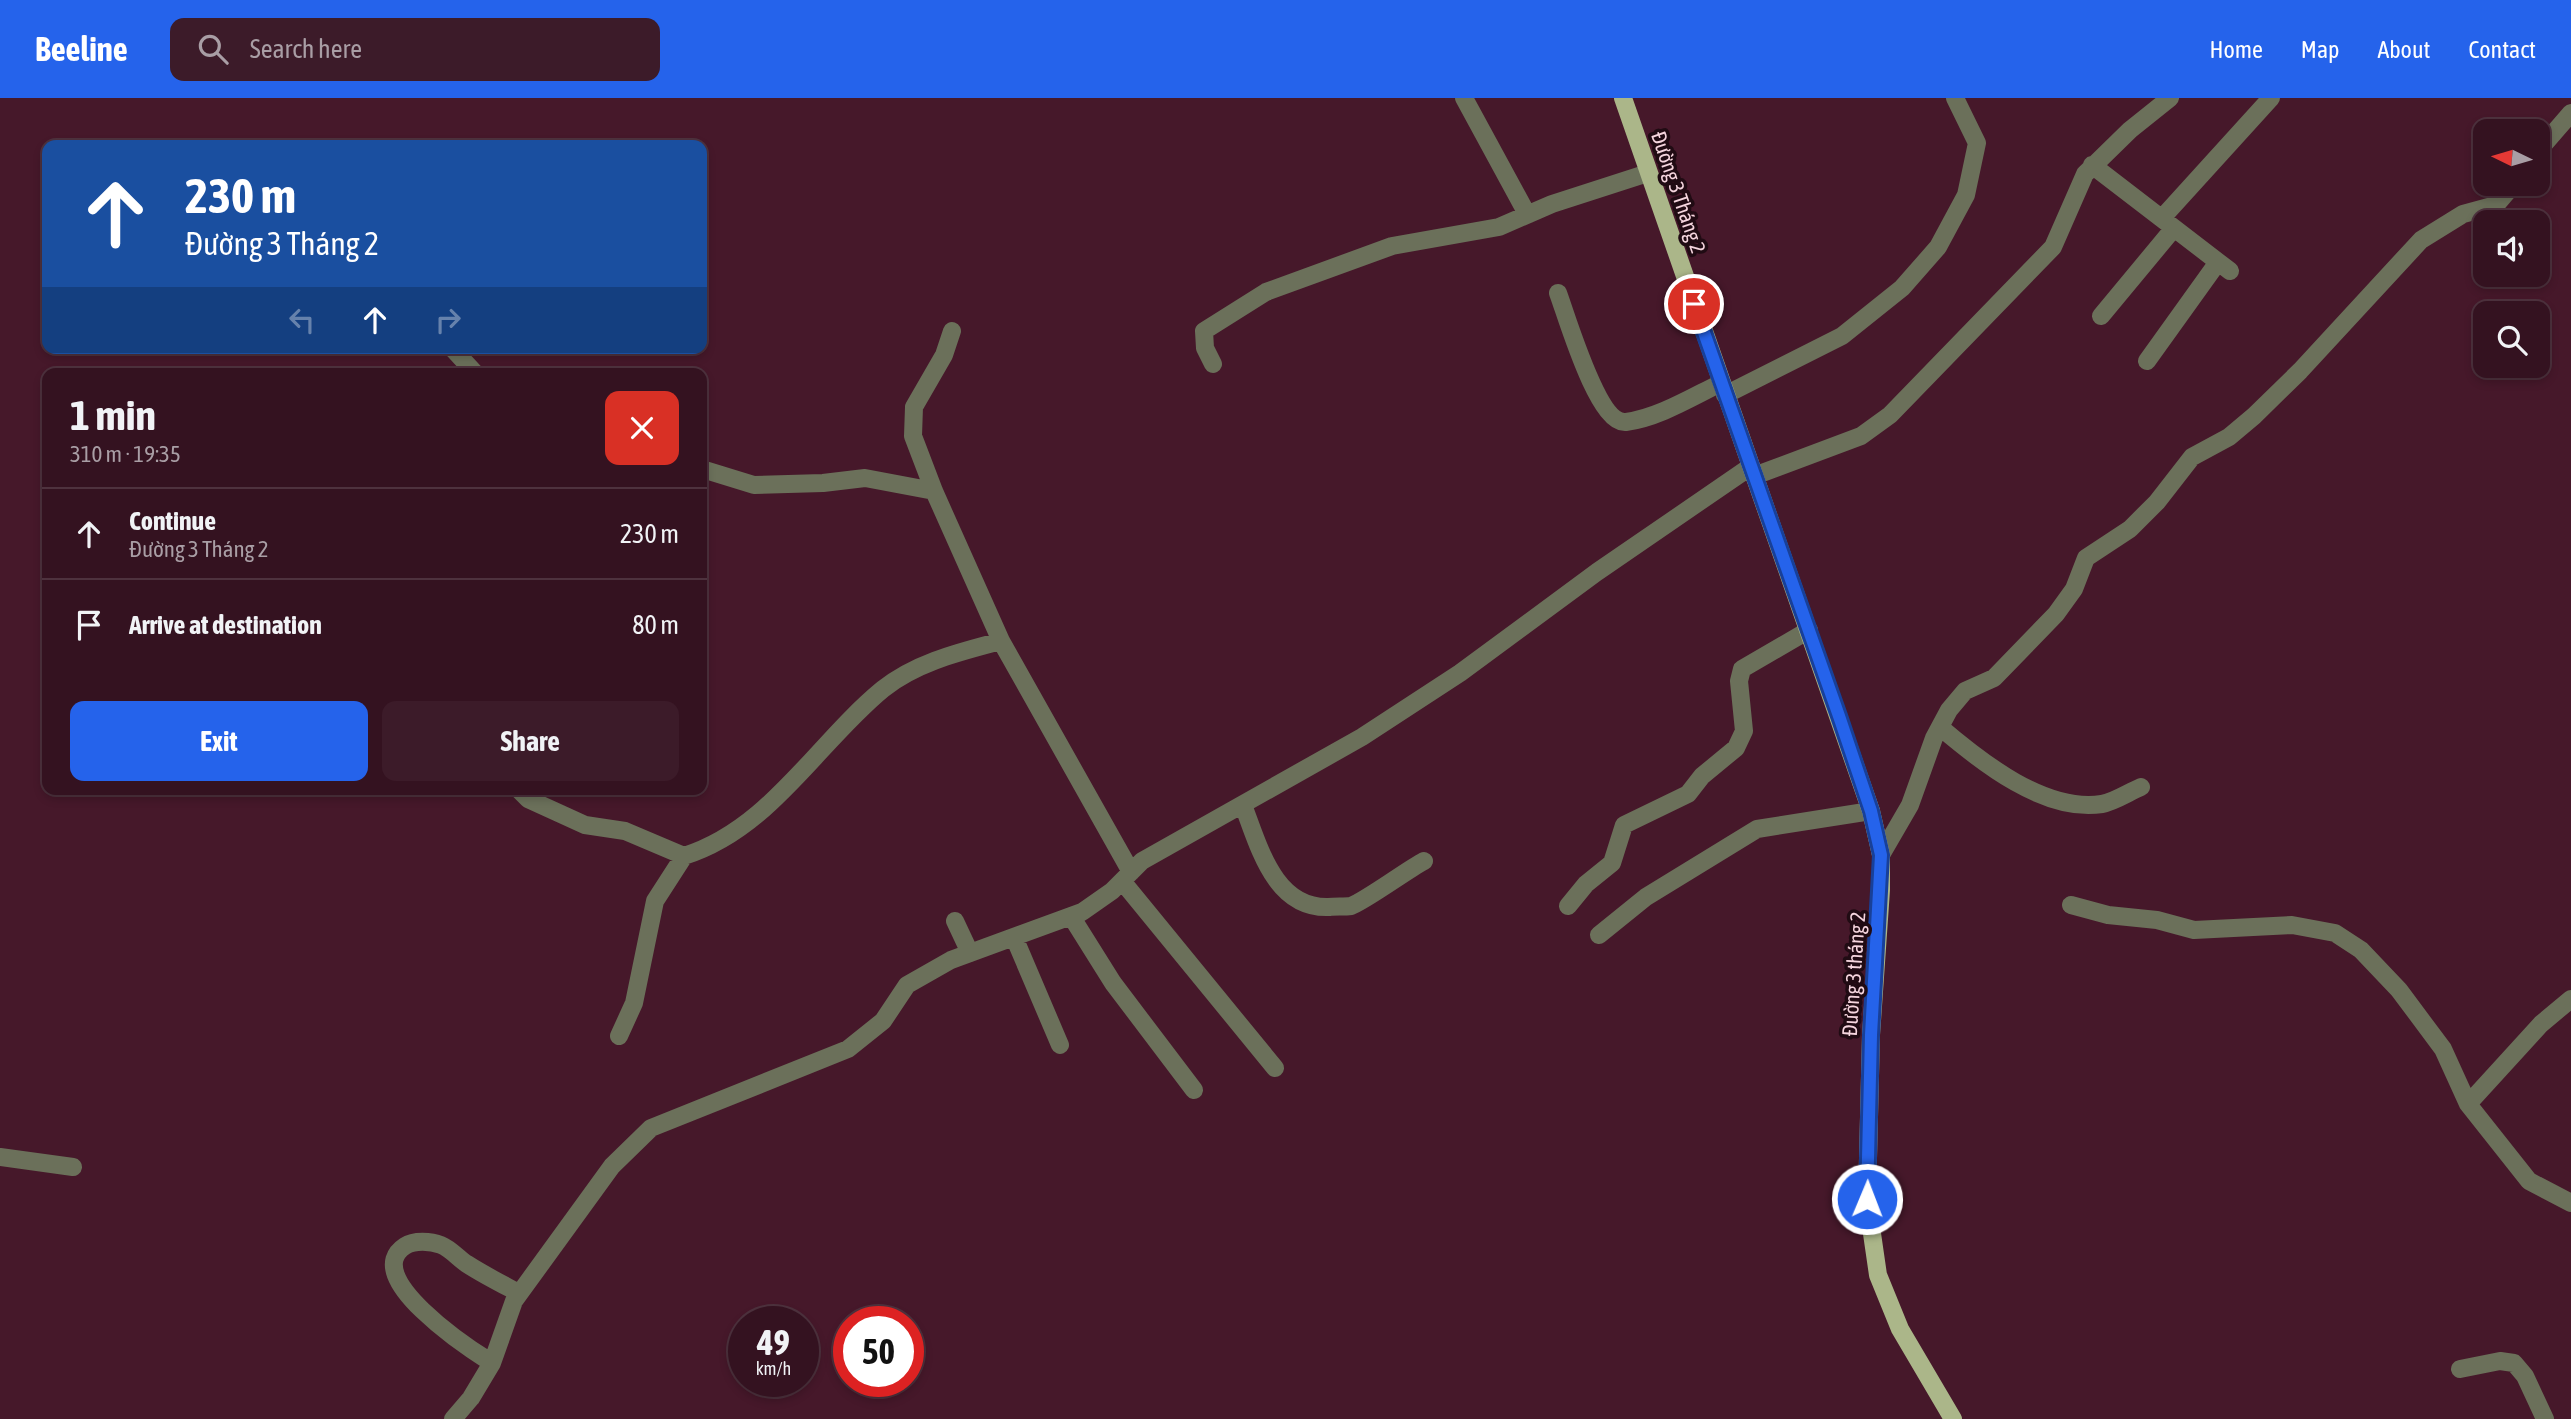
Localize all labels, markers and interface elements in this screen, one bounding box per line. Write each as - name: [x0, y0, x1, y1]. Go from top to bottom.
- search box: [170, 18, 660, 81]
- text: Beeline: [35, 30, 128, 68]
- icon: search: [194, 30, 232, 68]
- text: Search here: [250, 34, 362, 64]
- text: Home: [2209, 36, 2263, 63]
- text: Map: [2301, 36, 2339, 63]
- text: About: [2377, 36, 2430, 63]
- text: Contact: [2468, 36, 2536, 63]
- north arrow: [2473, 119, 2550, 196]
- map controls: [2473, 119, 2550, 378]
- street label: Đường 3 Tháng 2: [1647, 128, 1711, 256]
- text: 230 m: [185, 167, 296, 223]
- icon: ahead: [70, 168, 161, 259]
- button: sound: [2473, 210, 2550, 287]
- text: Đường 3 Tháng 2: [185, 225, 379, 262]
- pin: [1664, 274, 1724, 334]
- icon: arrive: [1675, 285, 1713, 323]
- icon: left: [283, 301, 321, 339]
- icon: ahead: [356, 301, 394, 339]
- icon: right: [429, 301, 467, 339]
- button: search: [2473, 301, 2550, 378]
- text: 1 min: [70, 391, 156, 439]
- button: close: [605, 391, 679, 465]
- text: 310 m · 19:35: [70, 441, 181, 467]
- text: Continue: [129, 506, 216, 536]
- icon: ahead: [70, 515, 108, 553]
- text: 230 m: [620, 519, 679, 549]
- text: Đường 3 Tháng 2: [129, 536, 268, 562]
- icon: arrive: [70, 606, 108, 644]
- text: Arrive at destination: [129, 610, 322, 640]
- text: 80 m: [632, 610, 679, 640]
- button: Exit: [70, 701, 368, 781]
- button: Share: [382, 701, 679, 781]
- street label: Đường 3 tháng 2: [1837, 911, 1869, 1037]
- position arrow: [1830, 1162, 1904, 1236]
- speed limit sign: 50: [833, 1306, 924, 1397]
- text: 49: [757, 1322, 790, 1362]
- text: km/h: [756, 1358, 791, 1379]

